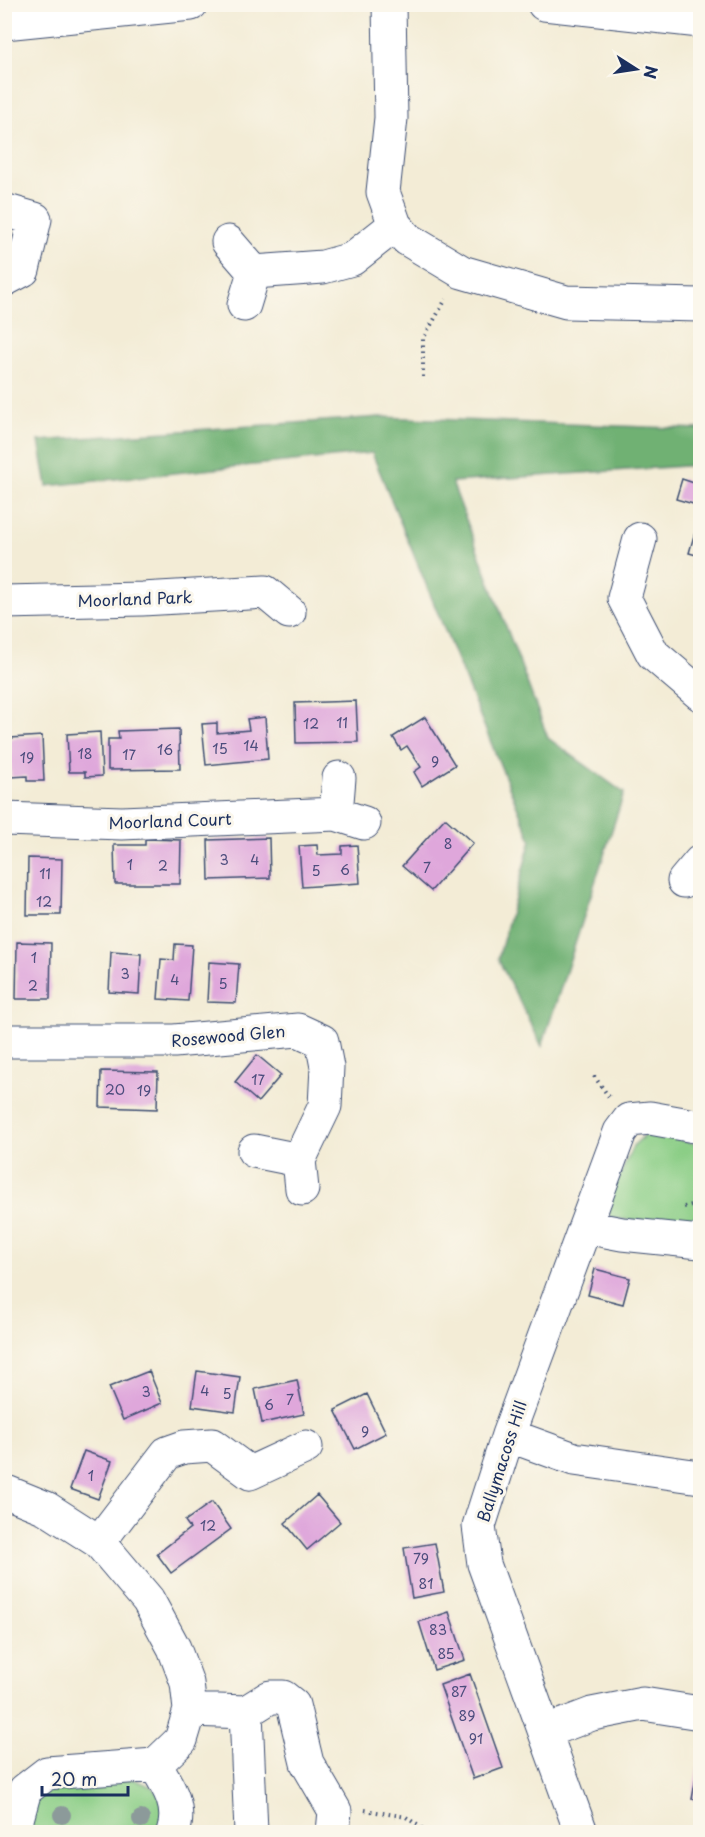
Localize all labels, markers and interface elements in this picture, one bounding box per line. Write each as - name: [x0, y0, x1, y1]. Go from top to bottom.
- north arrow: [606, 39, 666, 99]
- text: N: [639, 64, 665, 81]
- street label: Moorland Park: [77, 584, 193, 612]
- house number: 11: [336, 712, 348, 733]
- house number: 12: [303, 713, 319, 734]
- house number: 14: [243, 735, 259, 756]
- house number: 15: [212, 738, 228, 759]
- house number: 16: [157, 739, 173, 760]
- house number: 18: [77, 743, 93, 764]
- house number: 17: [122, 744, 136, 765]
- house number: 19: [20, 747, 34, 768]
- house number: 9: [431, 751, 439, 772]
- street label: Moorland Court: [108, 806, 232, 834]
- house number: 8: [444, 833, 452, 854]
- house number: 3: [219, 849, 229, 870]
- house number: 4: [250, 849, 260, 870]
- house number: 1: [127, 854, 133, 875]
- house number: 2: [158, 855, 168, 876]
- house number: 7: [423, 857, 431, 878]
- house number: 6: [340, 859, 350, 880]
- house number: 5: [311, 860, 321, 881]
- house number: 11: [39, 863, 51, 884]
- house number: 12: [36, 891, 52, 912]
- house number: 1: [31, 947, 37, 968]
- house number: 3: [120, 963, 130, 984]
- house number: 4: [170, 969, 180, 990]
- house number: 5: [218, 973, 228, 994]
- house number: 2: [28, 975, 38, 996]
- street label: Rosewood Glen: [170, 1018, 286, 1052]
- house number: 17: [251, 1069, 265, 1090]
- house number: 20: [105, 1079, 125, 1100]
- house number: 19: [137, 1080, 151, 1101]
- house number: 4: [200, 1380, 210, 1401]
- house number: 3: [141, 1381, 151, 1402]
- house number: 5: [222, 1383, 232, 1404]
- house number: 7: [286, 1389, 294, 1410]
- house number: 6: [264, 1394, 274, 1415]
- street label: Ballymacoss Hill: [470, 1397, 532, 1525]
- house number: 9: [361, 1421, 369, 1442]
- house number: 1: [88, 1465, 94, 1486]
- house number: 12: [200, 1515, 216, 1536]
- house number: 79: [413, 1548, 429, 1569]
- house number: 81: [419, 1573, 433, 1594]
- house number: 83: [429, 1619, 447, 1640]
- house number: 85: [437, 1643, 455, 1664]
- house number: 87: [451, 1681, 467, 1702]
- house number: 89: [459, 1705, 475, 1726]
- house number: 91: [469, 1728, 483, 1749]
- scale bar: [42, 1759, 128, 1797]
- text: 20 m: [51, 1765, 97, 1792]

